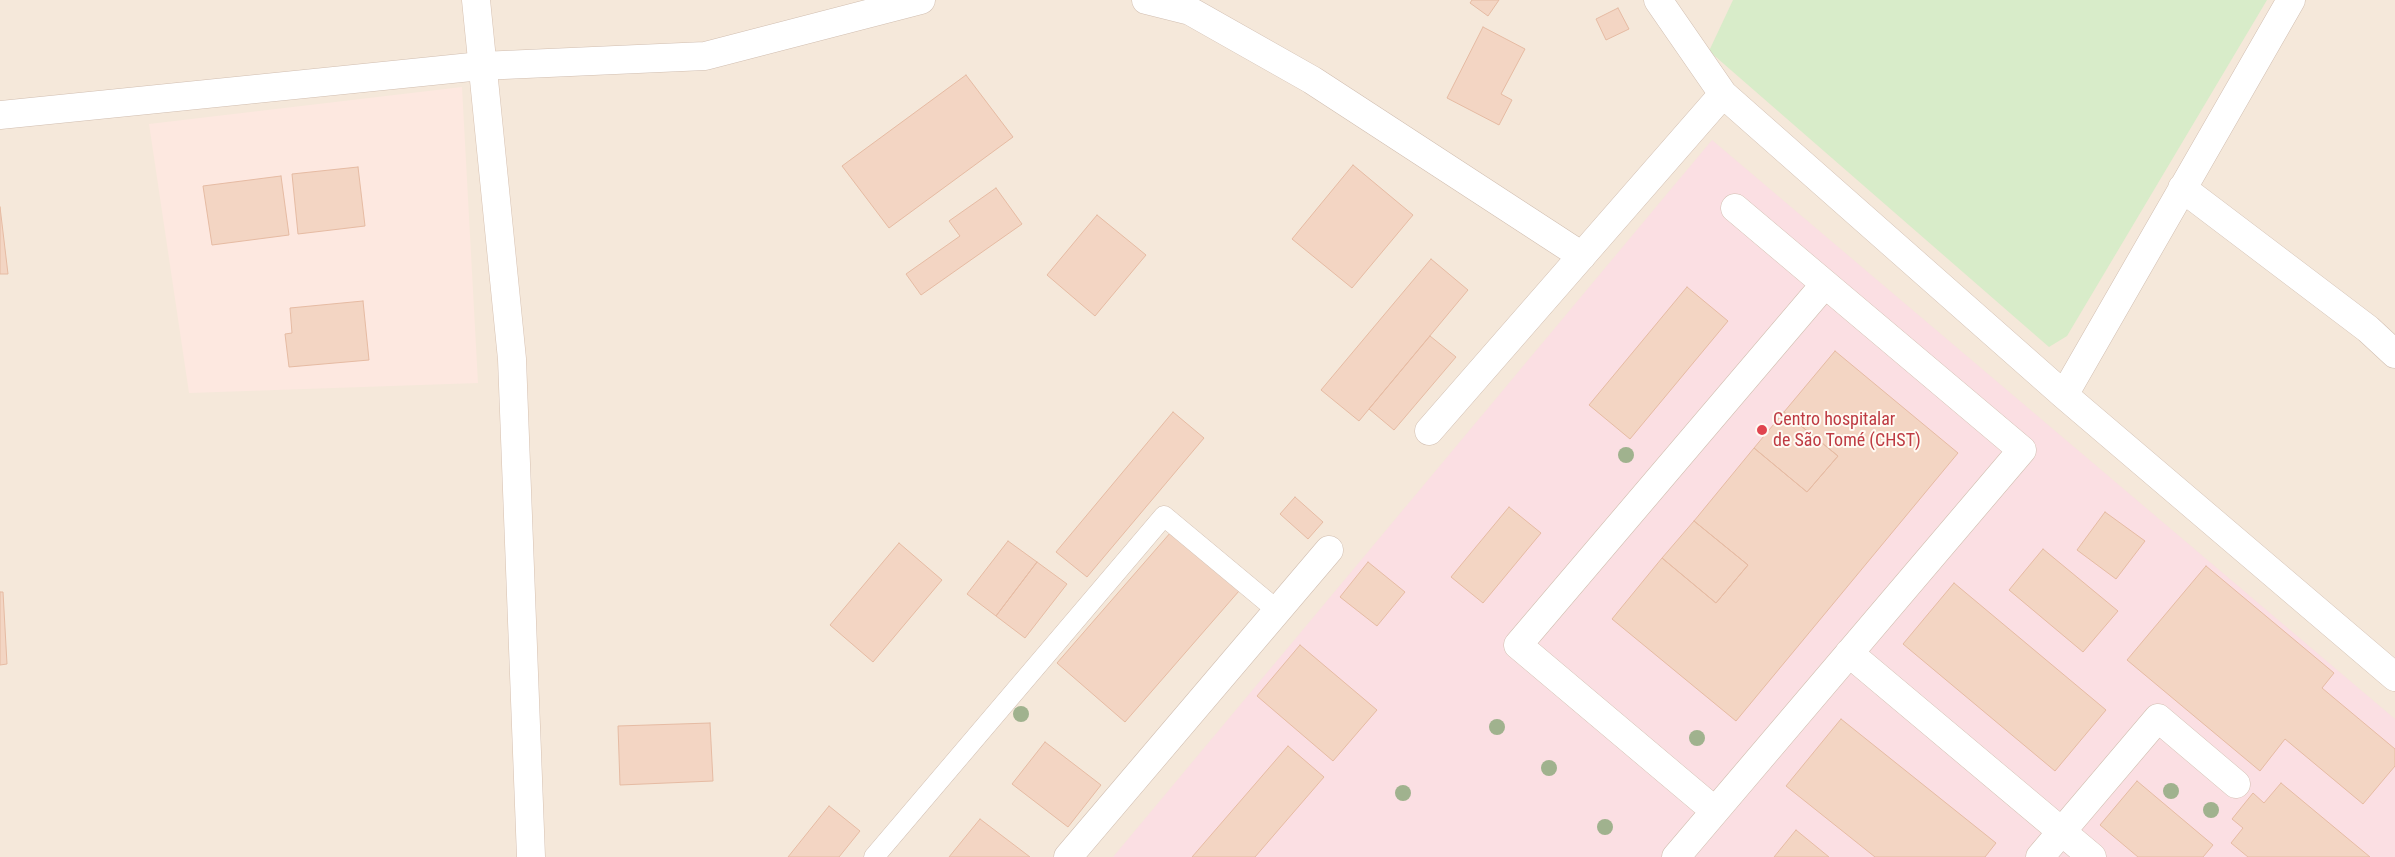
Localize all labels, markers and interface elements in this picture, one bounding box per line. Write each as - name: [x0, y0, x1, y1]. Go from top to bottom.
- place label: Centro hospitalar de São Tomé (CHST): [1773, 409, 1921, 452]
- marker: Centro hospitalar de São Tomé (CHST): [1755, 423, 1769, 437]

